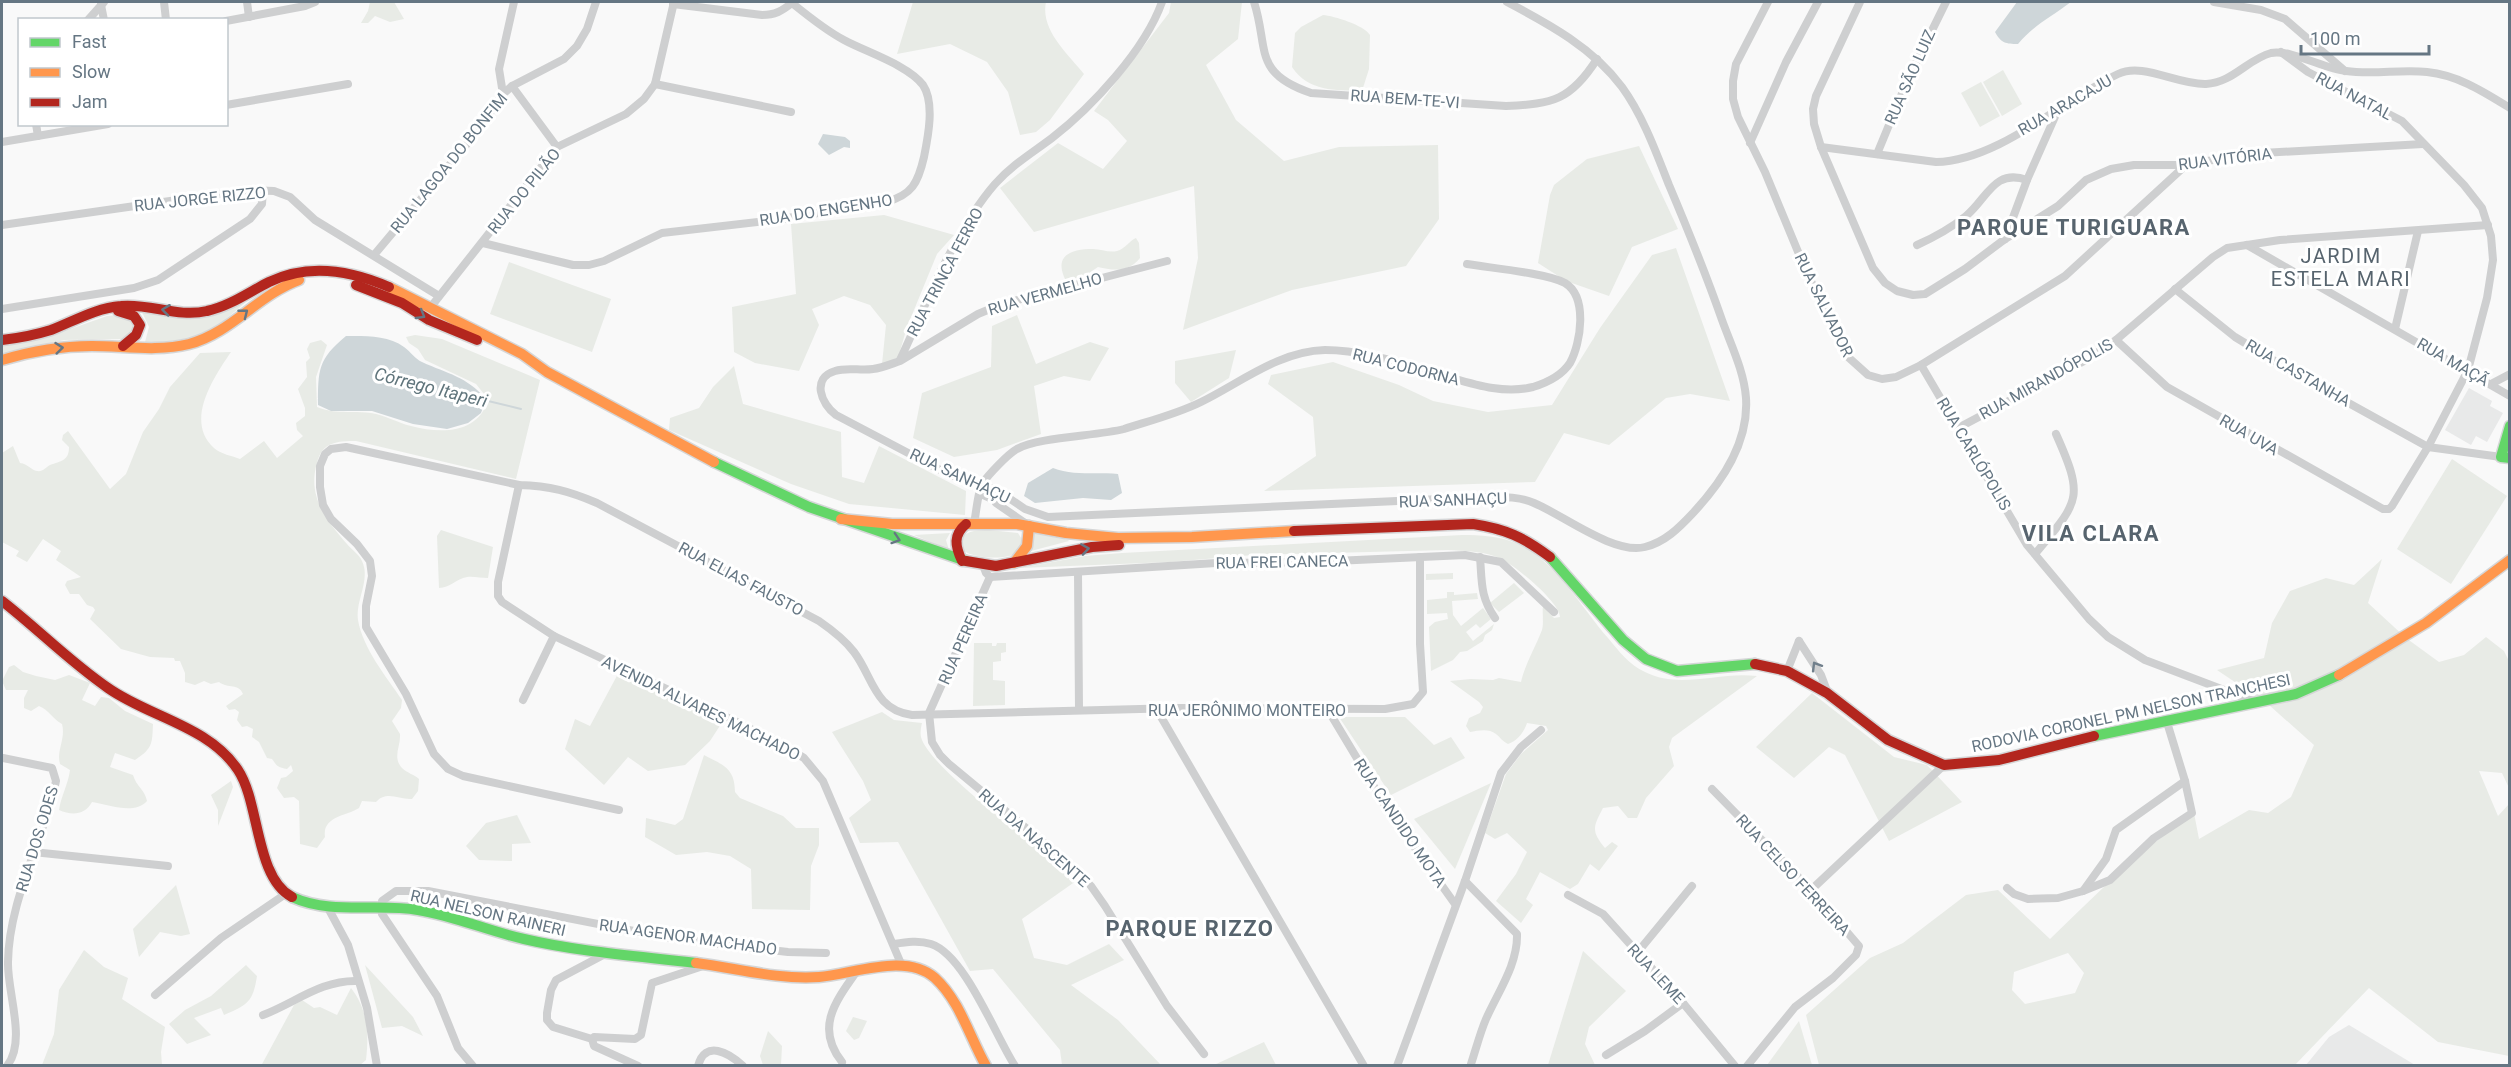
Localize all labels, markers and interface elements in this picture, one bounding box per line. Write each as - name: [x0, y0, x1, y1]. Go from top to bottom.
- legend: [18, 18, 228, 126]
- scale bar: [2301, 18, 2428, 56]
- street label: RUA SÃO LUIZ: [1880, 26, 1939, 127]
- text: 100 m: [2310, 28, 2361, 49]
- text: Fast: [72, 31, 107, 52]
- text: Slow: [72, 61, 111, 82]
- street label: RUA NATAL: [2313, 68, 2396, 124]
- street label: RUA ARACAJU: [2015, 70, 2115, 140]
- street label: RUA BEM-TE-VI: [1350, 86, 1460, 112]
- street label: RUA LAGOA DO BONFIM: [387, 89, 511, 237]
- text: Jam: [72, 91, 108, 112]
- street label: RUA VITÓRIA: [2177, 143, 2273, 174]
- street label: RUA DO PILÃO: [483, 144, 564, 238]
- street label: RUA JORGE RIZZO: [133, 183, 267, 215]
- street label: RUA DO ENGENHO: [758, 190, 894, 230]
- street label: RUA TRINCA FERRO: [903, 204, 987, 340]
- district label: PARQUE TURIGUARA: [1957, 215, 2191, 240]
- district label: JARDIM ESTELA MARI: [2271, 244, 2411, 291]
- street label: RUA SALVADOR: [1791, 250, 1857, 360]
- street label: RUA VERMELHO: [986, 269, 1104, 319]
- one-way arrow: [161, 304, 170, 317]
- one-way arrow: [415, 308, 425, 320]
- one-way arrow: [238, 309, 249, 320]
- street label: RUA MAÇÃ: [2414, 333, 2493, 390]
- street label: RUA MIRANDÓPOLIS: [1975, 334, 2116, 424]
- street label: RUA CASTANHA: [2242, 335, 2354, 411]
- one-way arrow: [54, 342, 63, 355]
- street label: RUA CODORNA: [1351, 345, 1462, 390]
- water label: Córrego Itaperi: [372, 363, 490, 411]
- street label: RUA CARLÓPOLIS: [1933, 394, 2016, 514]
- street label: RUA UVA: [2216, 411, 2282, 460]
- street label: RUA SANHAÇU: [907, 444, 1013, 508]
- street label: RUA SANHAÇU: [1398, 489, 1508, 511]
- district label: VILA CLARA: [2022, 521, 2160, 546]
- one-way arrow: [890, 531, 901, 544]
- street label: RUA ELIAS FAUSTO: [675, 538, 807, 620]
- one-way arrow: [1081, 543, 1090, 555]
- street label: RUA FREI CANECA: [1215, 551, 1349, 573]
- street label: RUA PEREIRA: [935, 590, 992, 687]
- street label: AVENIDA ALVARES MACHADO: [599, 652, 803, 764]
- one-way arrow: [1811, 662, 1823, 672]
- street label: RODOVIA CORONEL PM NELSON TRANCHESI: [1970, 670, 2292, 756]
- street label: RUA JERÔNIMO MONTEIRO: [1148, 700, 1346, 720]
- street label: RUA CANDIDO MOTA: [1350, 755, 1450, 891]
- street label: RUA DOS ODES: [12, 784, 62, 894]
- street label: RUA DA NASCENTE: [975, 785, 1093, 891]
- street label: RUA CELSO FERREIRA: [1732, 811, 1854, 940]
- street label: RUA NELSON RAINERI: [408, 886, 568, 940]
- street label: RUA AGENOR MACHADO: [598, 915, 778, 959]
- district label: PARQUE RIZZO: [1106, 916, 1274, 941]
- street label: RUA LEME: [1623, 940, 1689, 1008]

